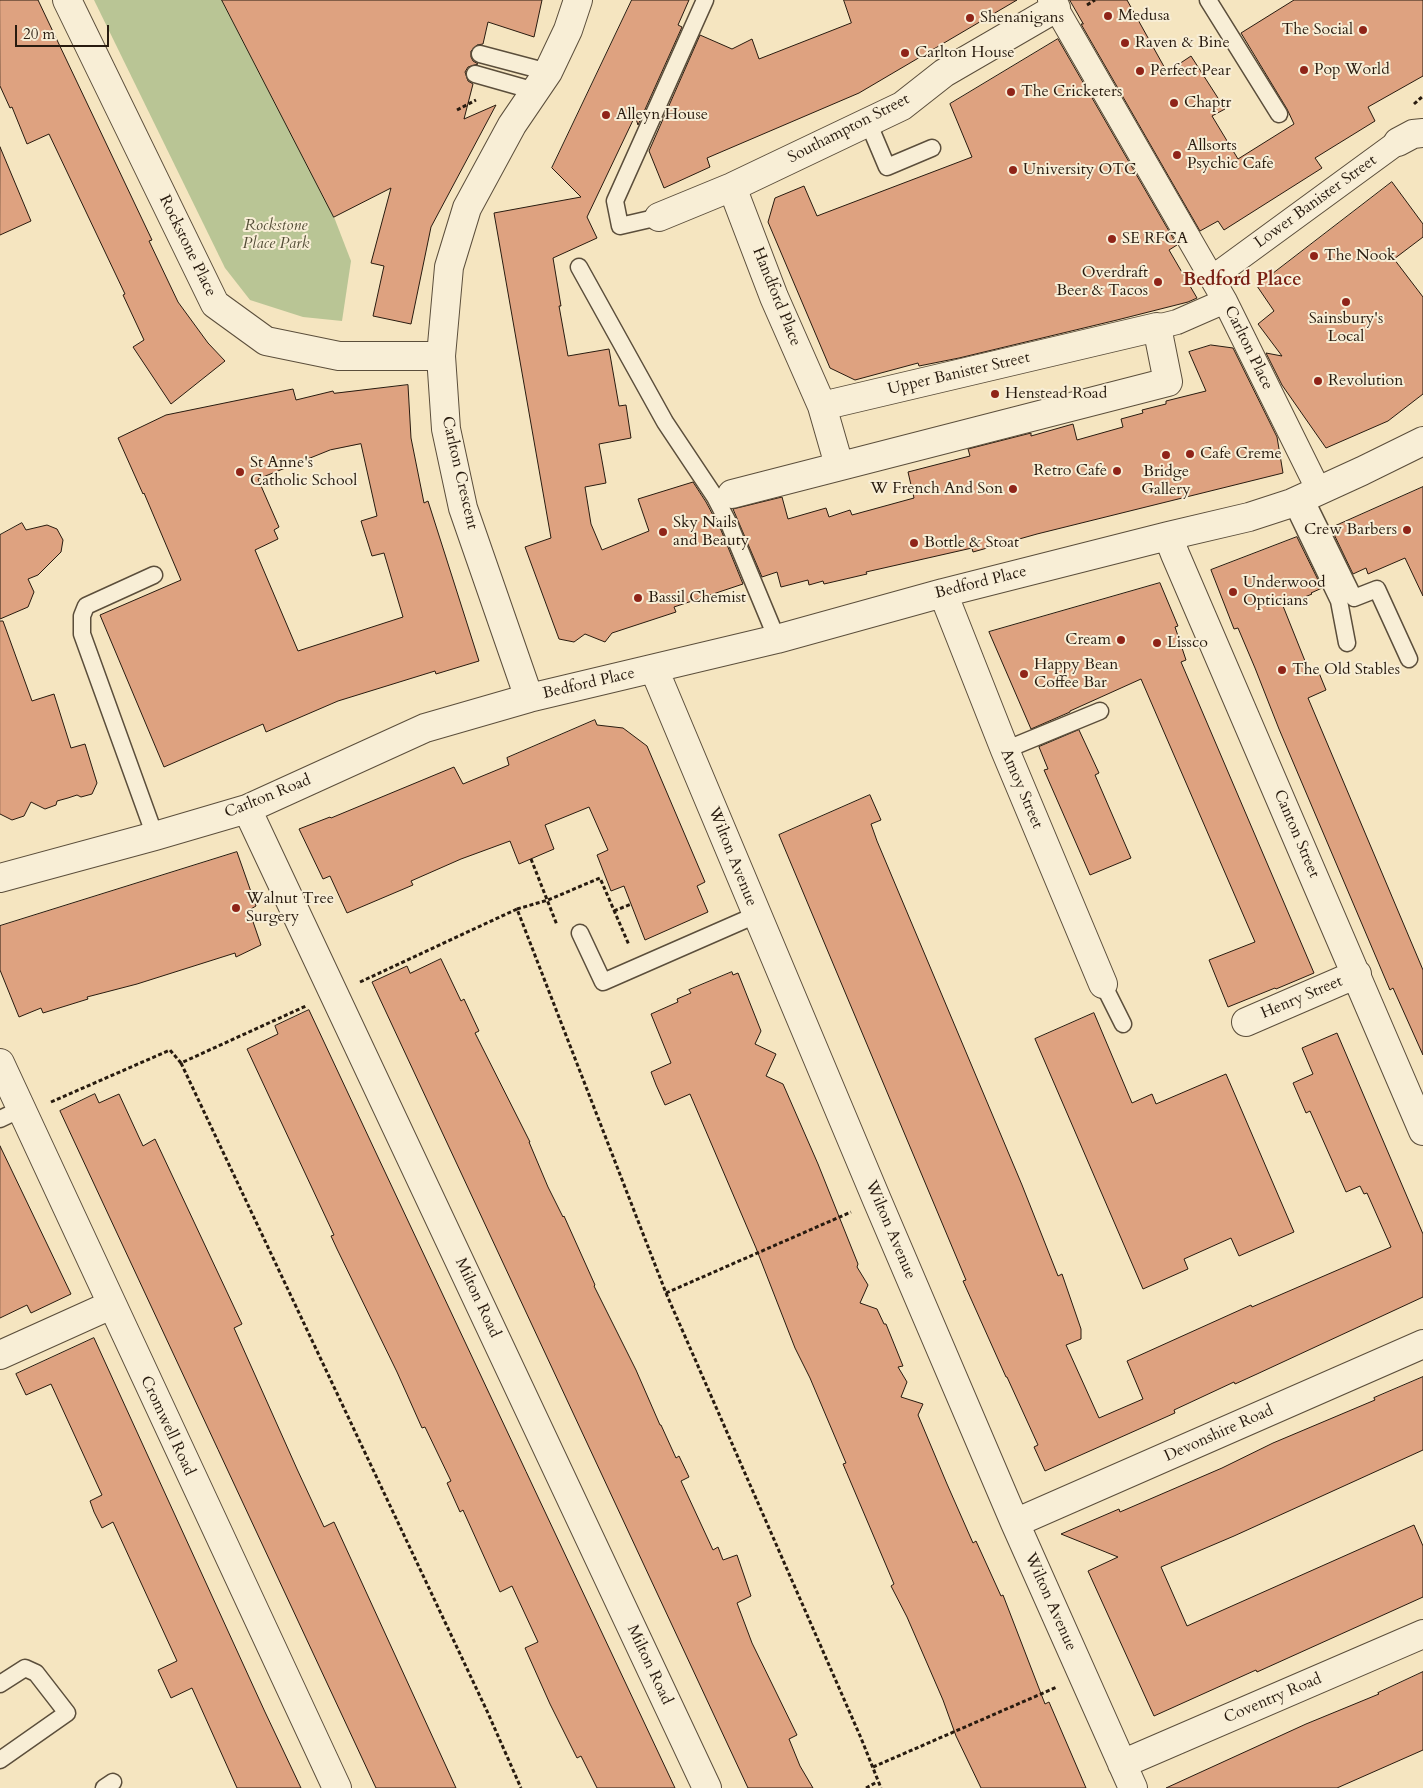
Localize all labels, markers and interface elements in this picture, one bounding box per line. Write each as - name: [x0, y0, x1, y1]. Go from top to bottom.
- place label: Medusa: [1118, 6, 1170, 26]
- place label: Shenanigans: [980, 8, 1064, 28]
- marker: Medusa: [1102, 10, 1114, 22]
- marker: Shenanigans: [964, 12, 976, 24]
- scale bar: [18, 15, 111, 47]
- place label: The Social: [1281, 20, 1353, 40]
- text: 20 m: [23, 24, 55, 44]
- marker: The Social: [1357, 24, 1369, 36]
- place label: Raven & Bine: [1135, 33, 1230, 53]
- marker: Raven & Bine: [1119, 37, 1131, 49]
- place label: Carlton House: [915, 43, 1015, 63]
- marker: Carlton House: [899, 47, 911, 59]
- place label: Pop World: [1314, 60, 1390, 80]
- place label: Perfect Pear: [1150, 61, 1231, 81]
- marker: Pop World: [1298, 64, 1310, 76]
- marker: Perfect Pear: [1134, 65, 1146, 77]
- place label: The Cricketers: [1021, 82, 1122, 102]
- marker: The Cricketers: [1005, 86, 1017, 98]
- street label: Southampton Street: [785, 90, 913, 168]
- place label: Chaptr: [1184, 93, 1231, 113]
- marker: Chaptr: [1168, 97, 1180, 109]
- place label: Alleyn House: [616, 105, 708, 125]
- marker: Alleyn House: [600, 109, 612, 121]
- place label: Allsorts Psychic Cafe: [1187, 136, 1274, 174]
- marker: Allsorts Psychic Cafe: [1171, 149, 1183, 161]
- street label: Lower Banister Street: [1251, 151, 1381, 253]
- place label: University OTC: [1023, 160, 1136, 180]
- marker: University OTC: [1007, 164, 1019, 176]
- street label: Rockstone Place: [154, 192, 220, 300]
- park label: Rockstone Place Park: [243, 216, 309, 254]
- place label: SE RFCA: [1122, 229, 1188, 249]
- marker: SE RFCA: [1106, 233, 1118, 245]
- street label: Handford Place: [747, 245, 805, 349]
- place label: The Nook: [1324, 246, 1396, 266]
- marker: The Nook: [1308, 250, 1320, 262]
- place label: Overdraft Beer & Tacos: [1056, 263, 1148, 301]
- district label: Bedford Place: [1182, 270, 1302, 292]
- marker: Overdraft Beer & Tacos: [1152, 276, 1164, 288]
- marker: Sainsbury's Local: [1340, 296, 1352, 308]
- street label: Carlton Place: [1219, 303, 1277, 393]
- place label: Sainsbury's Local: [1309, 309, 1383, 347]
- street label: Upper Banister Street: [886, 348, 1032, 400]
- place label: Revolution: [1328, 371, 1403, 391]
- marker: Revolution: [1312, 375, 1324, 387]
- place label: Henstead Road: [1005, 384, 1107, 404]
- marker: Henstead Road: [989, 388, 1001, 400]
- street label: Carlton Crescent: [437, 415, 481, 531]
- place label: Cafe Creme: [1200, 444, 1282, 464]
- marker: Cafe Creme: [1184, 448, 1196, 460]
- marker: Bridge Gallery: [1160, 449, 1172, 461]
- place label: St Anne's Catholic School: [250, 453, 357, 491]
- place label: Retro Cafe: [1034, 461, 1107, 481]
- place label: Bridge Gallery: [1141, 462, 1191, 500]
- marker: Retro Cafe: [1111, 465, 1123, 477]
- marker: St Anne's Catholic School: [234, 466, 246, 478]
- place label: W French And Son: [870, 479, 1003, 499]
- marker: W French And Son: [1007, 483, 1019, 495]
- place label: Sky Nails and Beauty: [673, 513, 749, 551]
- place label: Crew Barbers: [1304, 520, 1397, 540]
- marker: Crew Barbers: [1401, 524, 1413, 536]
- marker: Sky Nails and Beauty: [657, 526, 669, 538]
- place label: Bottle & Stoat: [924, 533, 1019, 553]
- marker: Bottle & Stoat: [908, 537, 920, 549]
- street label: Bedford Place: [933, 562, 1029, 604]
- place label: Underwood Opticians: [1243, 573, 1325, 611]
- marker: Underwood Opticians: [1227, 586, 1239, 598]
- place label: Bassil Chemist: [648, 588, 746, 608]
- marker: Bassil Chemist: [632, 592, 644, 604]
- place label: Cream: [1065, 630, 1111, 650]
- place label: Lissco: [1167, 633, 1208, 653]
- marker: Cream: [1115, 634, 1127, 646]
- marker: Lissco: [1151, 637, 1163, 649]
- place label: Happy Bean Coffee Bar: [1034, 655, 1118, 693]
- place label: The Old Stables: [1292, 660, 1400, 680]
- street label: Bedford Place: [541, 664, 637, 704]
- marker: The Old Stables: [1276, 664, 1288, 676]
- marker: Happy Bean Coffee Bar: [1018, 668, 1030, 680]
- street label: Amoy Street: [996, 746, 1046, 832]
- street label: Carlton Road: [222, 771, 314, 823]
- street label: Canton Street: [1269, 787, 1323, 881]
- street label: Wilton Avenue: [703, 805, 761, 909]
- place label: Walnut Tree Surgery: [246, 889, 334, 927]
- marker: Walnut Tree Surgery: [230, 902, 242, 914]
- street label: Henry Street: [1258, 972, 1346, 1024]
- street label: Wilton Avenue: [861, 1178, 919, 1282]
- street label: Milton Road: [450, 1255, 504, 1341]
- street label: Cromwell Road: [135, 1373, 199, 1479]
- street label: Devonshire Road: [1162, 1401, 1276, 1467]
- street label: Wilton Avenue: [1020, 1550, 1080, 1654]
- street label: Milton Road: [622, 1622, 676, 1708]
- street label: Coventry Road: [1221, 1670, 1325, 1728]

